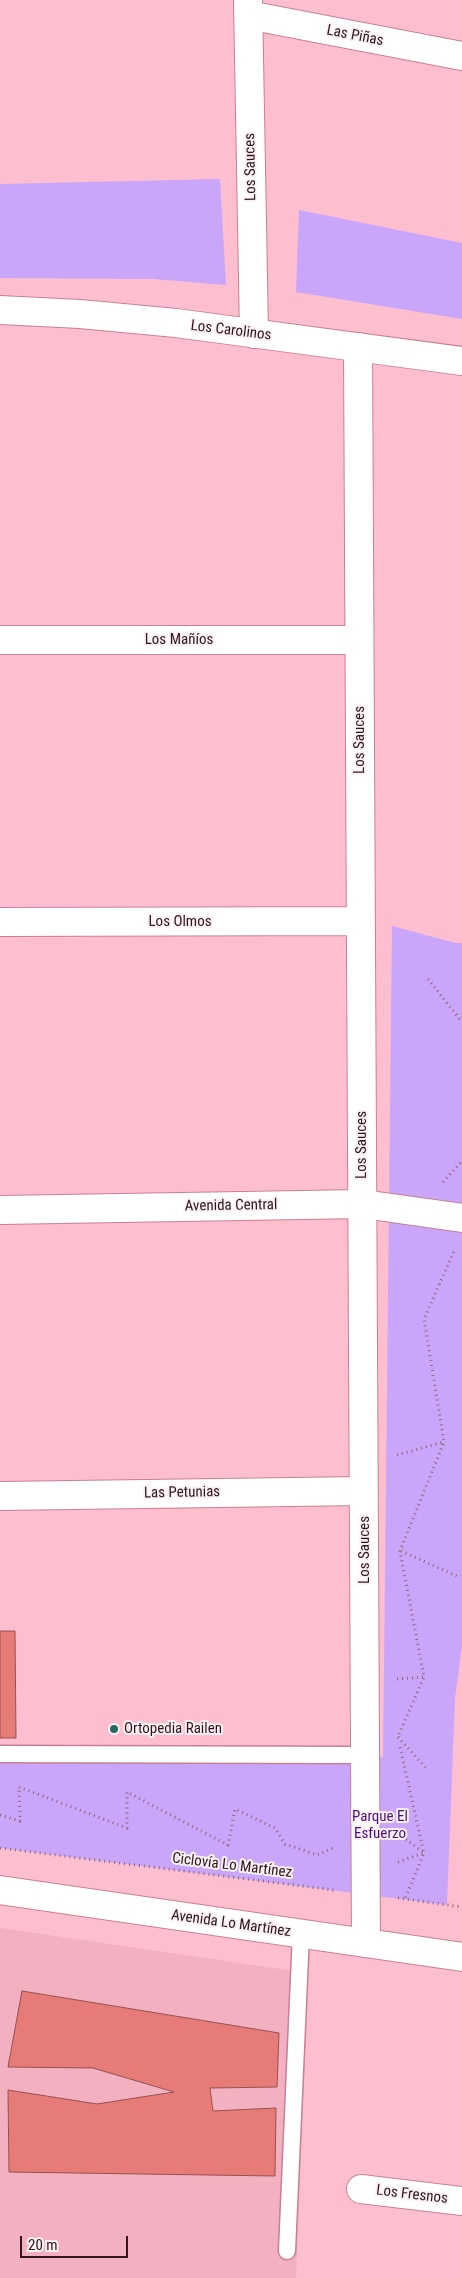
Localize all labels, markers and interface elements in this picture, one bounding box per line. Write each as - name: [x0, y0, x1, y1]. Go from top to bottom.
- street label: Las Piñas: [325, 22, 385, 50]
- street label: Los Sauces: [241, 133, 261, 201]
- street label: Los Carolinos: [190, 317, 272, 345]
- street label: Los Mañíos: [145, 631, 213, 649]
- street label: Los Sauces: [351, 706, 369, 774]
- street label: Los Olmos: [148, 913, 212, 931]
- street label: Los Sauces: [353, 1111, 371, 1179]
- street label: Avenida Central: [185, 1196, 277, 1216]
- street label: Las Petunias: [144, 1483, 220, 1503]
- street label: Los Sauces: [356, 1516, 374, 1584]
- place label: Ortopedia Railen: [124, 1720, 222, 1738]
- marker: Ortopedia Railen: [108, 1723, 120, 1735]
- park label: Parque El Esfuerzo: [352, 1808, 408, 1843]
- street label: Ciclovía Lo Martínez: [171, 1850, 293, 1882]
- street label: Avenida Lo Martínez: [170, 1907, 292, 1941]
- street label: Los Fresnos: [375, 2182, 449, 2208]
- scale bar: [22, 2226, 130, 2258]
- text: 20 m: [28, 2236, 58, 2254]

